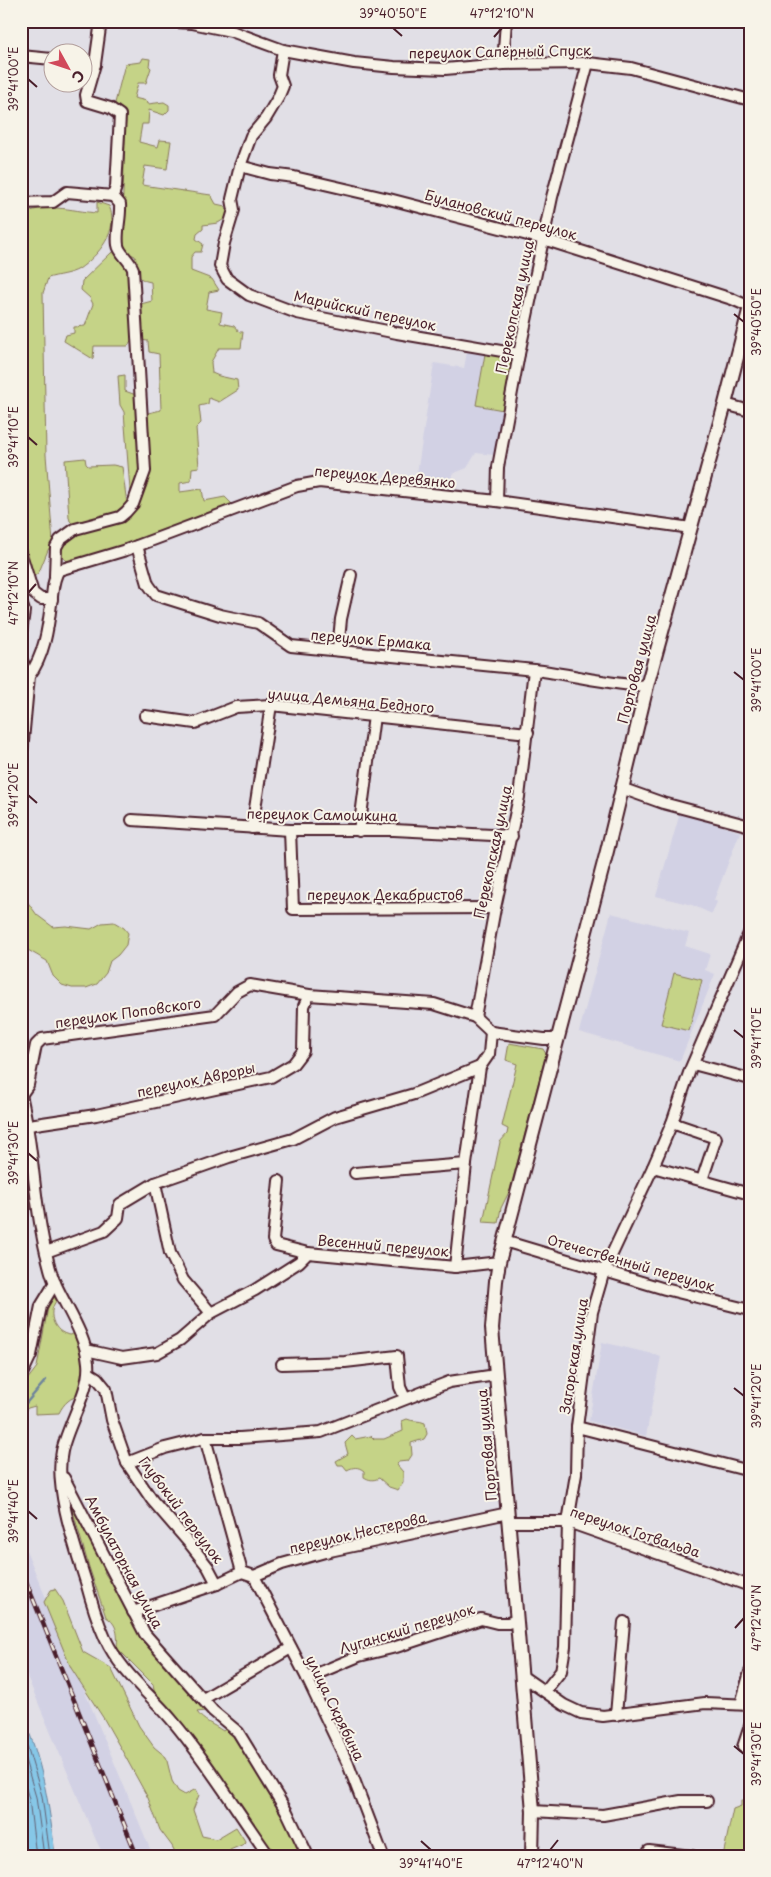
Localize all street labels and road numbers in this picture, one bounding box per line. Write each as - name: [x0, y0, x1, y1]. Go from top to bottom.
- street label: переулок Сапёрный Спуск: [408, 39, 592, 64]
- street label: Булановский переулок: [423, 184, 580, 245]
- street label: Перекопская улица: [490, 238, 539, 376]
- street label: Марийский переулок: [292, 285, 439, 336]
- street label: переулок Деревянко: [314, 460, 457, 493]
- street label: Портовая улица: [612, 612, 661, 726]
- street label: переулок Ермака: [310, 624, 432, 655]
- street label: улица Демьяна Бедного: [267, 683, 435, 718]
- street label: Перекопская улица: [468, 783, 517, 921]
- street label: переулок Самошкина: [246, 803, 398, 826]
- street label: переулок Декабристов: [307, 884, 463, 905]
- street label: переулок Поповского: [54, 992, 202, 1033]
- street label: переулок Авроры: [135, 1057, 257, 1102]
- street label: Весенний переулок: [316, 1229, 450, 1262]
- street label: Отечественный переулок: [545, 1229, 718, 1297]
- street label: Загорская улица: [554, 1296, 593, 1415]
- street label: Портовая улица: [471, 1388, 502, 1502]
- street label: Глубокий переулок: [134, 1452, 229, 1568]
- street label: Амбулаторная улица: [80, 1491, 169, 1632]
- street label: переулок Готвальда: [567, 1501, 703, 1563]
- street label: переулок Нестерова: [287, 1506, 429, 1559]
- street label: Луганский переулок: [337, 1598, 478, 1659]
- street label: улица Скрябина: [301, 1652, 370, 1764]

